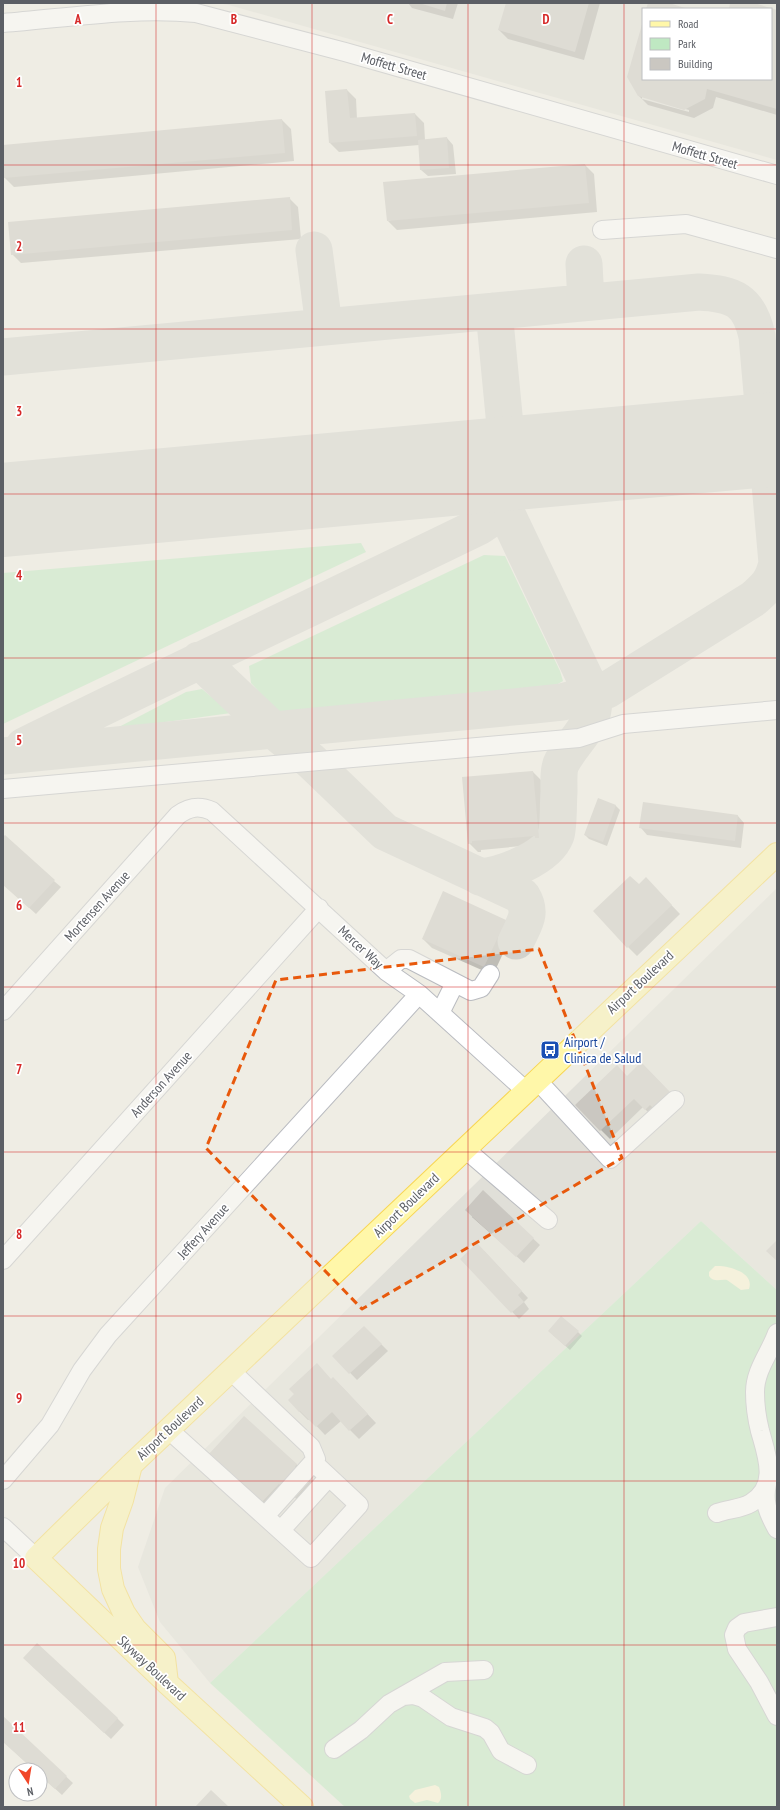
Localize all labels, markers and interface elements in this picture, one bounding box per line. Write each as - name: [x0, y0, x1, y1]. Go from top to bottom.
- legend: [642, 8, 772, 80]
- text: A: [74, 11, 82, 28]
- text: B: [231, 11, 237, 28]
- text: C: [387, 11, 393, 28]
- text: D: [543, 11, 550, 28]
- text: Road: [678, 16, 698, 31]
- text: Park: [678, 36, 696, 51]
- street label: Moffett Street: [359, 48, 429, 84]
- text: Building: [678, 56, 713, 71]
- text: 1: [16, 74, 22, 91]
- street label: Moffett Street: [670, 137, 740, 173]
- text: 2: [16, 238, 22, 255]
- text: 3: [16, 403, 22, 420]
- text: 4: [16, 567, 23, 584]
- text: 5: [16, 732, 22, 749]
- street label: Mortensen Avenue: [60, 867, 134, 945]
- text: 6: [16, 897, 22, 914]
- street label: Mercer Way: [335, 922, 388, 973]
- street label: Airport Boulevard: [603, 946, 677, 1018]
- place label: Airport / Clinica de Salud: [564, 1033, 641, 1067]
- bus stop icon: Airport / Clinica de Salud: [539, 1039, 561, 1061]
- street label: Anderson Avenue: [126, 1047, 196, 1121]
- text: 7: [16, 1061, 22, 1078]
- street label: Airport Boulevard: [369, 1169, 443, 1241]
- street label: Jeffery Avenue: [173, 1199, 233, 1263]
- text: 8: [16, 1226, 22, 1243]
- text: 9: [16, 1390, 22, 1407]
- street label: Airport Boulevard: [133, 1392, 207, 1464]
- text: 10: [13, 1555, 25, 1572]
- street label: Skyway Boulevard: [114, 1632, 190, 1704]
- text: 11: [13, 1719, 25, 1736]
- north arrow: [8, 1762, 48, 1802]
- text: N: [26, 1784, 34, 1799]

